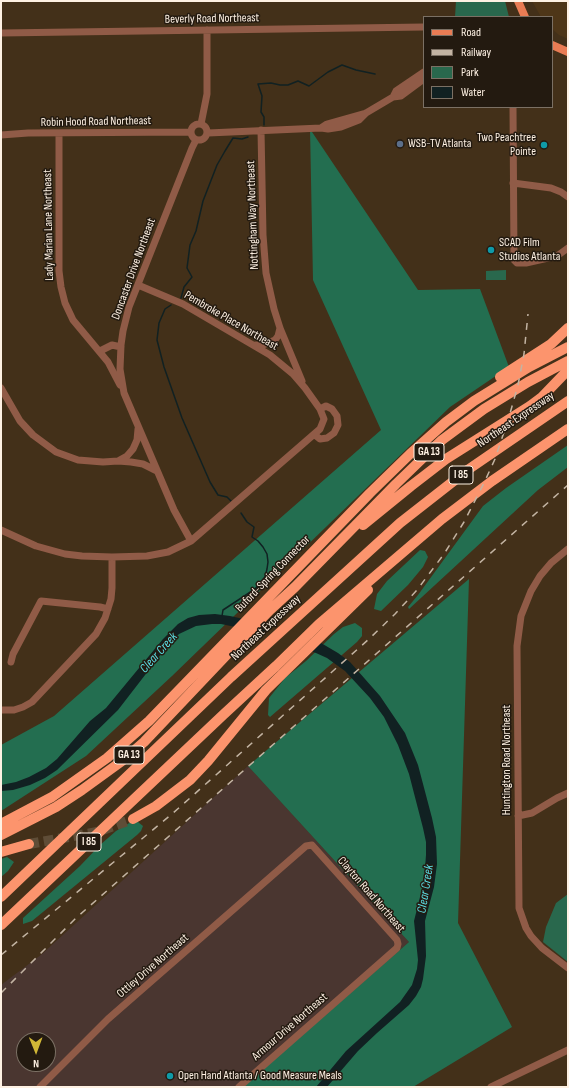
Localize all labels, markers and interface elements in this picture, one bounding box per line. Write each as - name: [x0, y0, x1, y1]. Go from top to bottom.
- street label: Beverly Road Northeast: [165, 11, 259, 27]
- legend: [423, 16, 553, 108]
- text: Road: [461, 25, 481, 40]
- text: Railway: [461, 45, 491, 60]
- text: Park: [461, 65, 479, 80]
- text: Water: [461, 85, 485, 100]
- street label: Robin Hood Road Northeast: [41, 114, 151, 130]
- place label: Two Peachtree Pointe: [477, 131, 536, 159]
- place label: WSB-TV Atlanta: [408, 137, 471, 151]
- marker: WSB-TV Atlanta: [395, 139, 405, 149]
- marker: Two Peachtree Pointe: [539, 140, 549, 150]
- street label: Nottingham Way Northeast: [244, 160, 262, 270]
- street label: Lady Marian Lane Northeast: [41, 169, 57, 281]
- street label: Doncaster Drive Northeast: [109, 216, 159, 322]
- place label: SCAD Film Studios Atlanta: [499, 236, 560, 264]
- marker: SCAD Film Studios Atlanta: [486, 245, 496, 255]
- street label: Pembroke Place Northeast: [181, 288, 281, 354]
- street label: Northeast Expressway: [475, 389, 557, 451]
- road number: GA 13: [414, 443, 444, 461]
- road number: I 85: [449, 466, 473, 484]
- street label: Buford-Spring Connector: [233, 533, 313, 615]
- street label: Northeast Expressway: [228, 592, 304, 664]
- water label: Clear Creek: [137, 630, 181, 676]
- street label: Huntington Road Northeast: [500, 705, 514, 815]
- road number: GA 13: [114, 746, 144, 764]
- road number: I 85: [77, 833, 101, 851]
- street label: Clayton Road Northeast: [334, 854, 408, 936]
- water label: Clear Creek: [414, 863, 438, 915]
- street label: Ottley Drive Northeast: [114, 931, 192, 1001]
- street label: Armour Drive Northeast: [249, 990, 331, 1064]
- north arrow: [16, 1032, 56, 1072]
- text: N: [33, 1057, 39, 1070]
- place label: Open Hand Atlanta / Good Measure Meals: [178, 1069, 342, 1083]
- marker: Open Hand Atlanta / Good Measure Meals: [165, 1071, 175, 1081]

